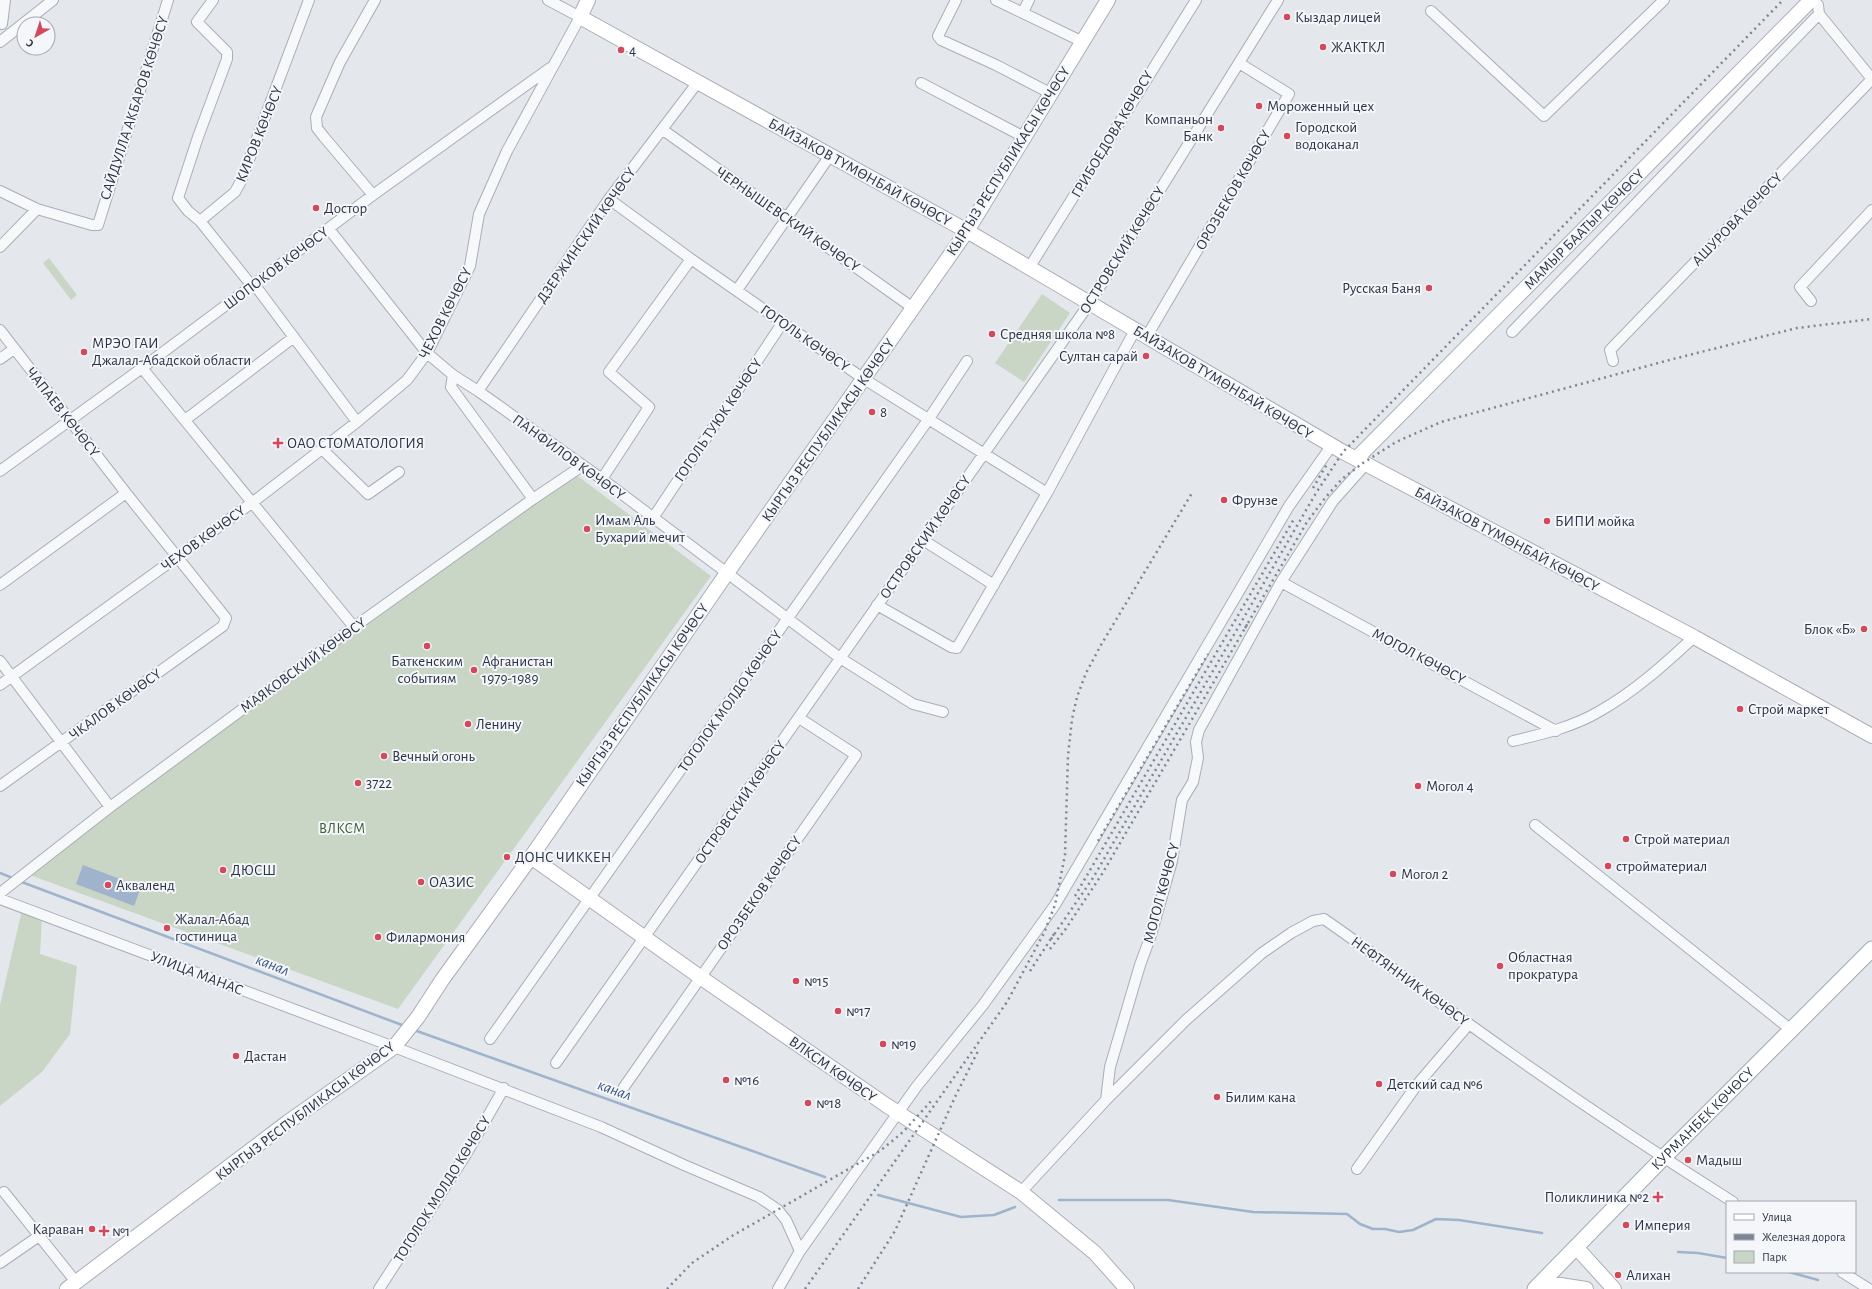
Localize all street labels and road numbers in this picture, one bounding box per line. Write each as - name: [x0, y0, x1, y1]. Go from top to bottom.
- street label: САЙДУЛЛА АКБАРОВ КӨЧӨСҮ: [98, 14, 171, 202]
- street label: КЫРГЫЗ РЕСПУБЛИКАСЫ КӨЧӨСҮ: [944, 64, 1073, 258]
- street label: ГРИБОЕДОВА КӨЧӨСҮ: [1069, 68, 1156, 200]
- street label: КИРОВ КӨЧӨСҮ: [233, 84, 286, 184]
- street label: БАЙЗАКОВ ТҮМӨНБАЙ КӨЧӨСҮ: [766, 116, 954, 229]
- street label: ОРОЗБЕКОВ КӨЧӨСҮ: [1193, 128, 1274, 253]
- street label: ЧЕРНЫШЕВСКИЙ КӨЧӨСҮ: [713, 164, 862, 275]
- street label: ДЗЕРЖИНСКИЙ КӨЧӨСҮ: [534, 165, 639, 306]
- street label: МАМЫР БААТЫР КӨЧӨСҮ: [1521, 166, 1647, 292]
- street label: АШУРОВА КӨЧӨСҮ: [1689, 170, 1786, 269]
- street label: ОСТРОВСКИЙ КӨЧӨСҮ: [1077, 184, 1168, 317]
- street label: ШОПОКОВ КӨЧӨСҮ: [221, 224, 332, 313]
- street label: ЧЕХОВ КӨЧӨСҮ: [416, 265, 475, 361]
- street label: ГОГОЛЬ КӨЧӨСҮ: [757, 302, 852, 375]
- street label: БАЙЗАКОВ ТҮМӨНБАЙ КӨЧӨСҮ: [1130, 323, 1315, 442]
- street label: КЫРГЫЗ РЕСПУБЛИКАСЫ КӨЧӨСҮ: [759, 336, 898, 525]
- street label: ГОГОЛЬ ТУЮК КӨЧӨСҮ: [672, 356, 765, 484]
- street label: ЧАПАЕВ КӨЧӨСҮ: [23, 365, 102, 460]
- street label: ПАНФИЛОВ КӨЧӨСҮ: [510, 412, 628, 503]
- street label: ОСТРОВСКИЙ КӨЧӨСҮ: [877, 473, 974, 602]
- street label: БАЙЗАКОВ ТҮМӨНБАЙ КӨЧӨСҮ: [1412, 484, 1602, 595]
- street label: ЧЕХОВ КӨЧӨСҮ: [158, 503, 248, 574]
- street label: КЫРГЫЗ РЕСПУБЛИКАСЫ КӨЧӨСҮ: [573, 601, 712, 790]
- street label: МАЯКОВСКИЙ КӨЧӨСҮ: [238, 615, 369, 716]
- street label: МОГОЛ КӨЧӨСҮ: [1370, 626, 1468, 687]
- street label: ТОГОЛОК МОЛДО КӨЧӨСҮ: [676, 628, 785, 775]
- street label: ЧКАЛОВ КӨЧӨСҮ: [66, 666, 164, 743]
- street label: ОСТРОВСКИЙ КӨЧӨСҮ: [692, 738, 789, 867]
- street label: ОРОЗБЕКОВ КӨЧӨСҮ: [714, 833, 805, 953]
- street label: МОГОЛ КӨЧӨСҮ: [1141, 841, 1182, 945]
- street label: НЕФТЯННИК КӨЧӨСҮ: [1348, 934, 1471, 1029]
- street label: УЛИЦА МАНАС: [148, 949, 245, 998]
- street label: ВЛКСМ КӨЧӨСҮ: [786, 1034, 879, 1105]
- street label: КЫРГЫЗ РЕСПУБЛИКАСЫ КӨЧӨСҮ: [213, 1039, 398, 1184]
- street label: КУРМАНБЕК КӨЧӨСҮ: [1649, 1064, 1757, 1173]
- street label: ТОГОЛОК МОЛДО КӨЧӨСҮ: [391, 1113, 494, 1265]

